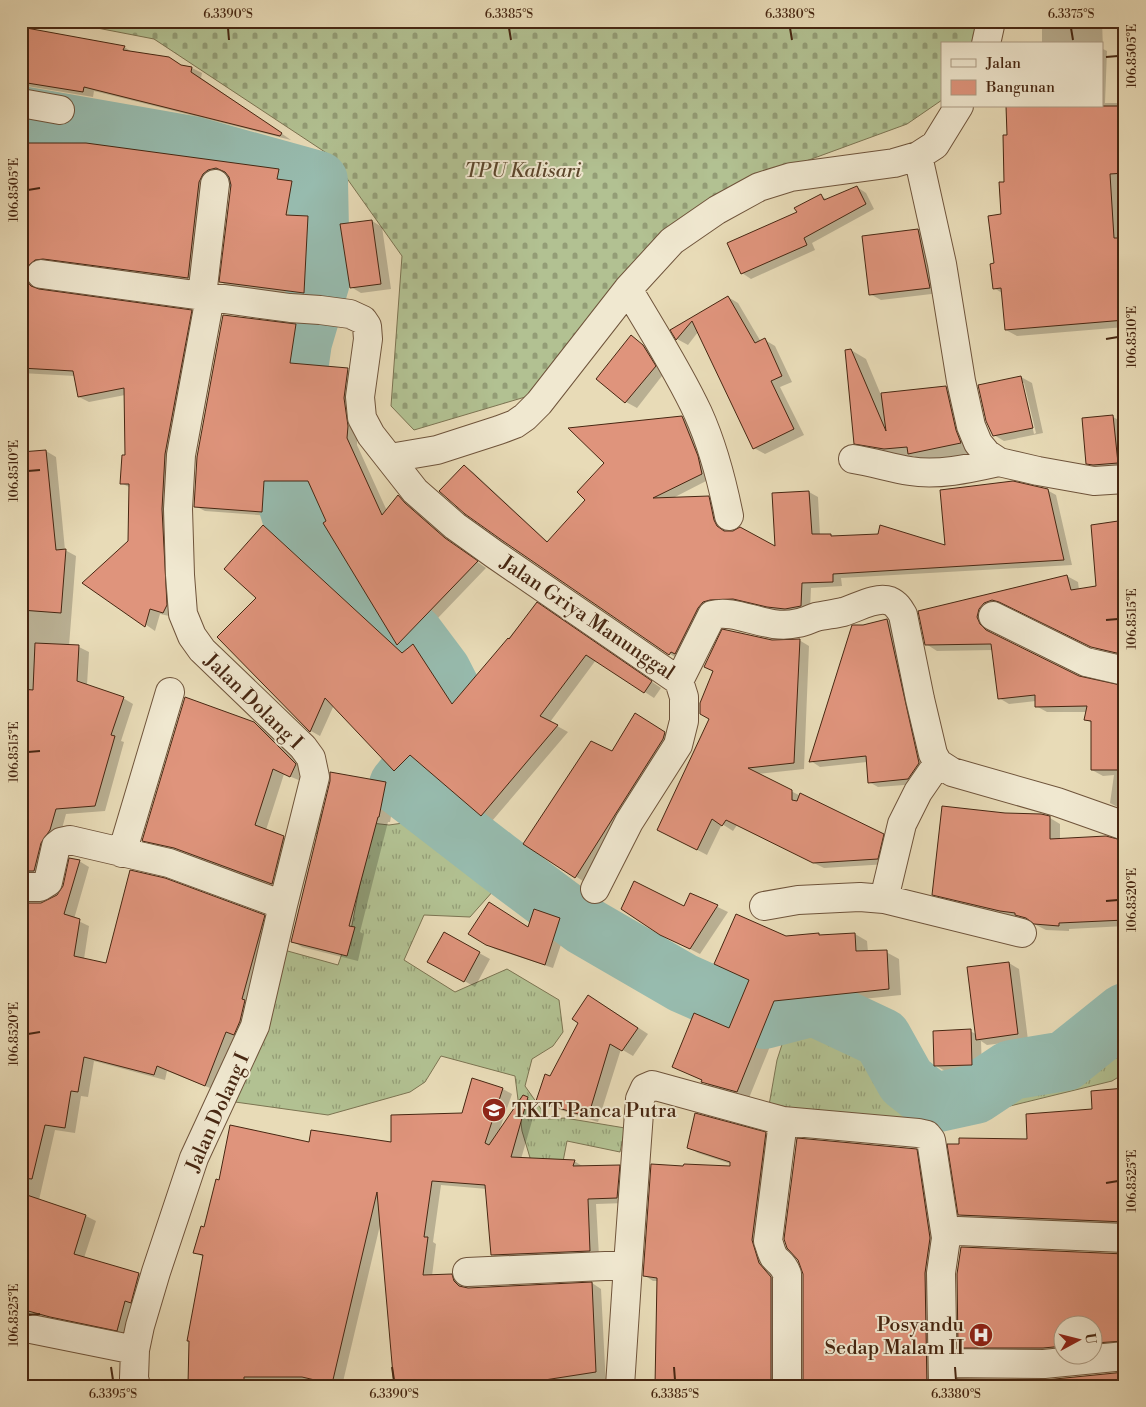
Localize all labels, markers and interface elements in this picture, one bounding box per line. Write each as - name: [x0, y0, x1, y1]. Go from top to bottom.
- text: 6.3390°S: [203, 7, 253, 22]
- text: 6.3385°S: [485, 7, 533, 22]
- text: 6.3380°S: [765, 7, 815, 22]
- text: 6.3375°S: [1048, 7, 1094, 22]
- text: 106.8505°E: [1125, 24, 1140, 88]
- legend: [941, 42, 1104, 108]
- text: Jalan: [985, 54, 1021, 73]
- text: Bangunan: [985, 78, 1055, 97]
- text: 106.8505°E: [7, 158, 22, 222]
- park label: TPU Kalisari: [464, 159, 582, 184]
- text: 106.8510°E: [1125, 306, 1140, 368]
- text: 106.8510°E: [7, 440, 22, 502]
- street label: Jalan Griya Manunggal: [494, 550, 679, 686]
- text: 106.8515°E: [1125, 588, 1140, 650]
- street label: Jalan Dolang I: [198, 648, 308, 756]
- text: 106.8515°E: [7, 721, 22, 783]
- text: 106.8520°E: [1125, 868, 1140, 932]
- text: 106.8520°E: [7, 1002, 22, 1066]
- street label: Jalan Dolang I: [181, 1049, 256, 1177]
- school or university icon: TKIT Panca Putra: [481, 1097, 507, 1123]
- place label: TKIT Panca Putra: [512, 1099, 677, 1124]
- text: 106.8525°E: [1125, 1150, 1140, 1212]
- text: 106.8525°E: [7, 1284, 22, 1346]
- place label: Posyandu Sedap Malam II: [825, 1313, 965, 1361]
- north arrow: [1054, 1314, 1104, 1364]
- hospital icon: Posyandu Sedap Malam II: [968, 1322, 994, 1348]
- text: U: [1080, 1332, 1100, 1345]
- text: 6.3395°S: [89, 1387, 137, 1402]
- text: 6.3390°S: [369, 1387, 419, 1402]
- text: 6.3385°S: [651, 1387, 699, 1402]
- text: 6.3380°S: [931, 1387, 981, 1402]

